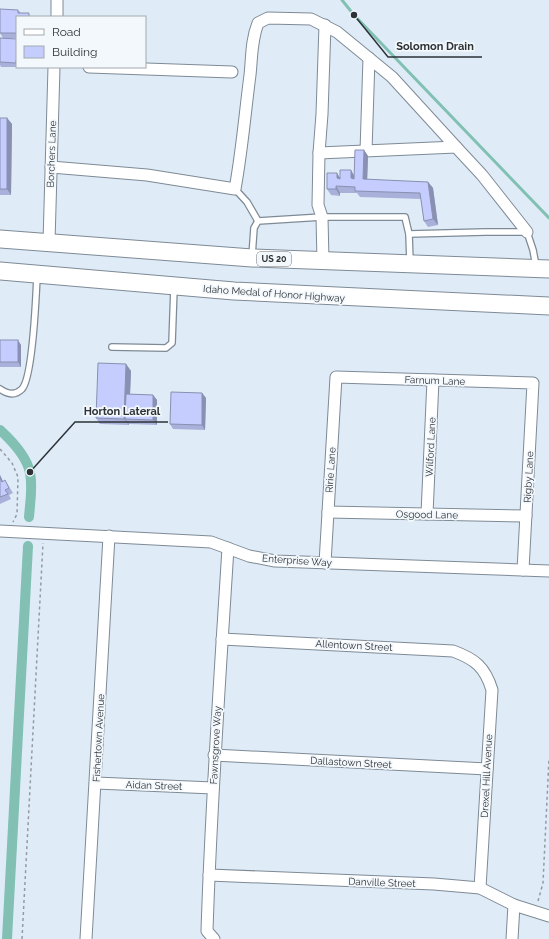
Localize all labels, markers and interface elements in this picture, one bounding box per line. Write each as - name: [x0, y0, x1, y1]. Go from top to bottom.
- legend: [16, 16, 146, 68]
- text: Road: [52, 25, 81, 39]
- callout: Solomon Drain: [388, 34, 482, 57]
- text: Solomon Drain: [396, 40, 474, 53]
- text: Building: [52, 45, 98, 59]
- street label: Borchers Lane: [45, 120, 58, 188]
- road number: US 20: [257, 252, 291, 266]
- street label: Idaho Medal of Honor Highway: [203, 283, 346, 304]
- street label: Farnum Lane: [404, 374, 466, 387]
- callout: Horton Lateral: [75, 399, 168, 422]
- text: Horton Lateral: [84, 405, 161, 418]
- street label: Wilford Lane: [423, 417, 438, 477]
- street label: Ririe Lane: [323, 447, 338, 493]
- street label: Rigby Lane: [522, 451, 535, 503]
- street label: Osgood Lane: [396, 508, 458, 521]
- street label: Enterprise Way: [262, 553, 333, 568]
- street label: Allentown Street: [315, 638, 393, 653]
- street label: Fishertown Avenue: [91, 693, 106, 782]
- street label: Fawnsgrove Way: [208, 705, 223, 785]
- street label: Drexel Hill Avenue: [479, 734, 494, 818]
- street label: Dallastown Street: [310, 755, 393, 770]
- street label: Aidan Street: [125, 779, 183, 792]
- street label: Danville Street: [348, 876, 416, 889]

